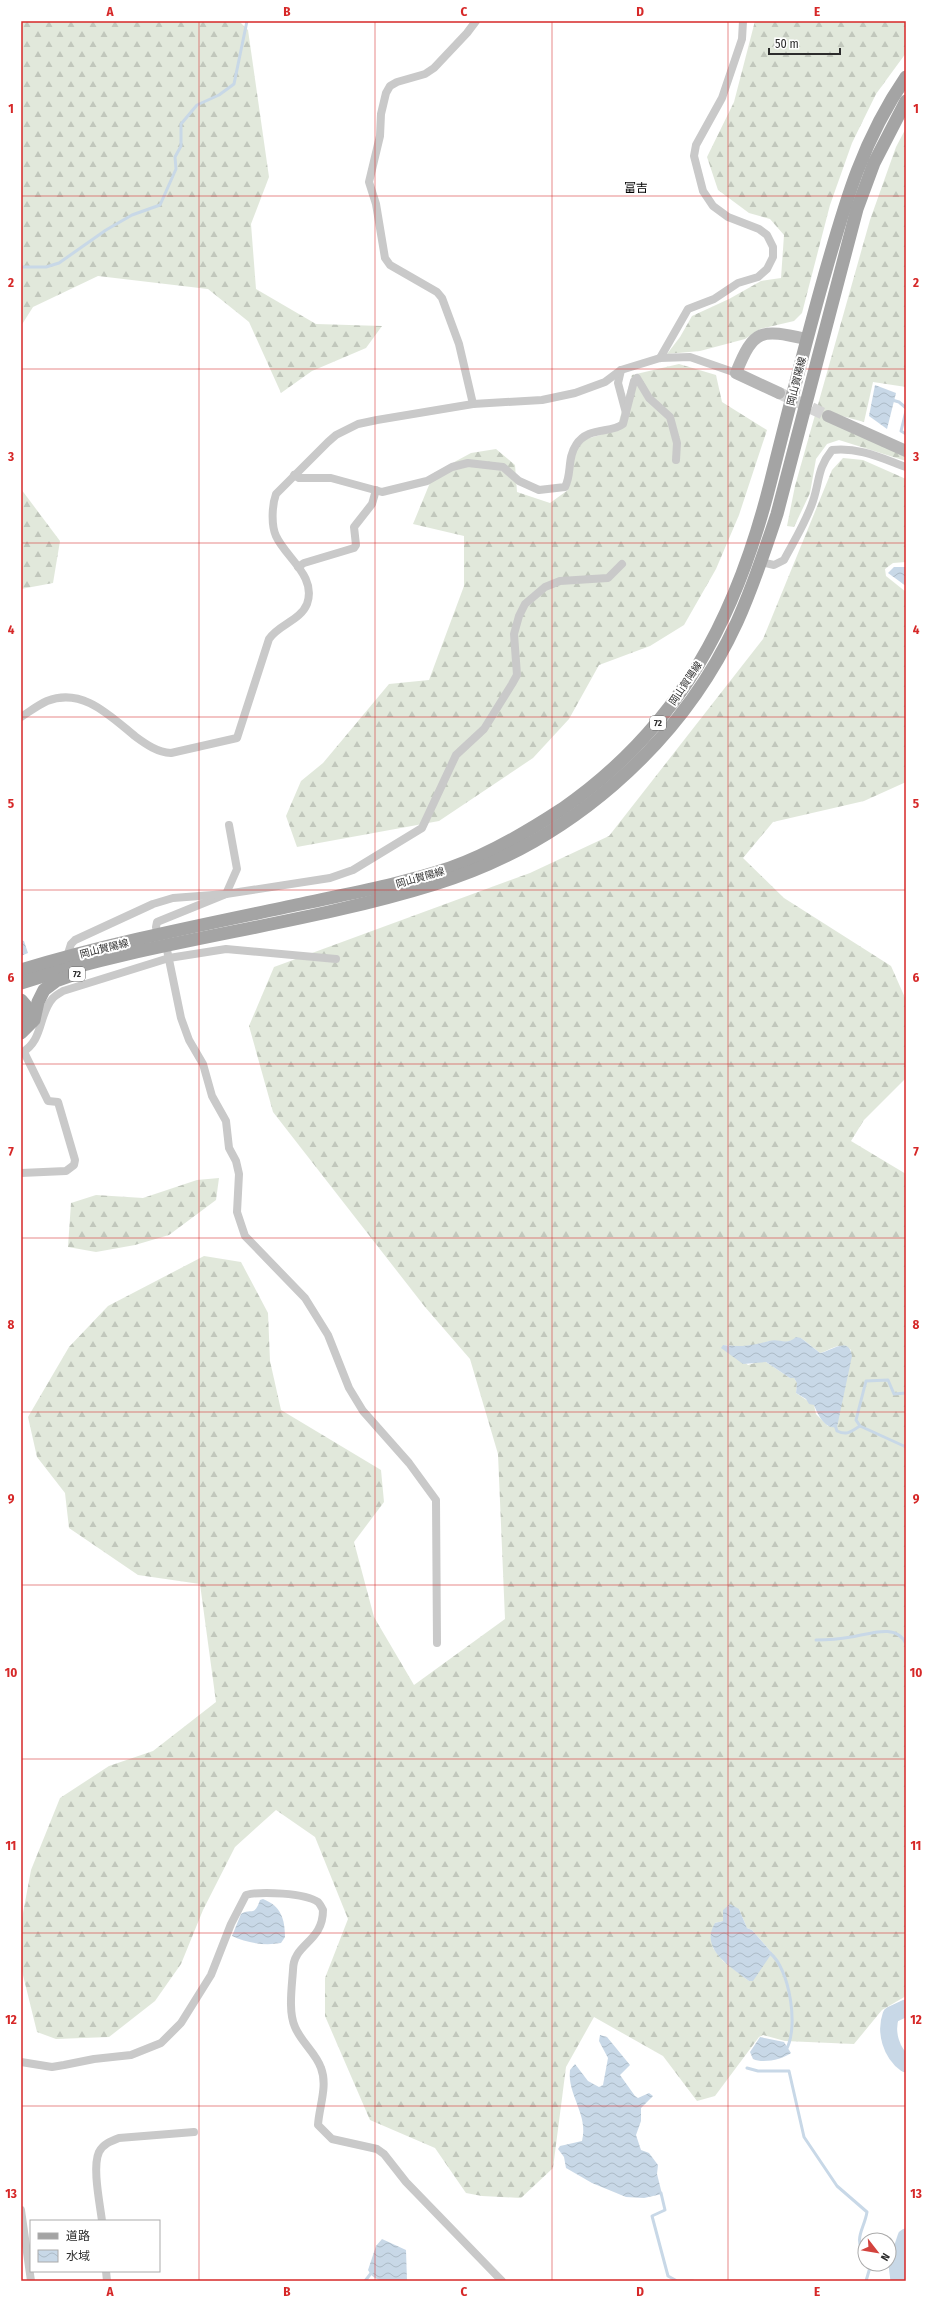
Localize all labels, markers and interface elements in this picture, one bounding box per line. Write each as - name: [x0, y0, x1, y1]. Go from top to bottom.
- text: A: [105, 4, 114, 19]
- text: B: [283, 4, 291, 19]
- text: C: [461, 4, 468, 19]
- text: D: [636, 4, 644, 19]
- text: E: [814, 4, 820, 19]
- scale bar: [769, 30, 840, 56]
- text: 50 m: [775, 37, 799, 51]
- text: 1: [8, 101, 14, 116]
- text: 1: [913, 101, 919, 116]
- district label: 富吉: [624, 181, 648, 195]
- text: 2: [7, 275, 14, 290]
- text: 2: [912, 275, 919, 290]
- street label: 岡山賀陽線: [785, 356, 809, 407]
- text: 3: [7, 449, 14, 464]
- text: 3: [912, 449, 919, 464]
- text: 4: [8, 622, 15, 637]
- text: 4: [913, 622, 920, 637]
- street label: 岡山賀陽線: [667, 659, 705, 708]
- road number: 72: [650, 716, 666, 730]
- text: 5: [8, 796, 14, 811]
- text: 5: [913, 796, 919, 811]
- street label: 岡山賀陽線: [395, 865, 446, 891]
- street label: 岡山賀陽線: [79, 937, 130, 961]
- road number: 72: [69, 967, 85, 981]
- text: 6: [8, 970, 15, 985]
- text: 6: [913, 970, 920, 985]
- text: 7: [8, 1144, 14, 1159]
- text: 7: [913, 1144, 919, 1159]
- text: 8: [8, 1317, 15, 1332]
- text: 8: [913, 1317, 920, 1332]
- text: 9: [8, 1491, 15, 1506]
- text: 9: [913, 1491, 920, 1506]
- text: 10: [5, 1665, 17, 1680]
- text: 10: [910, 1665, 922, 1680]
- text: 11: [6, 1838, 16, 1853]
- text: 11: [911, 1838, 921, 1853]
- text: 12: [5, 2012, 17, 2027]
- text: 12: [910, 2012, 922, 2027]
- text: 13: [5, 2186, 17, 2201]
- text: 13: [910, 2186, 922, 2201]
- legend: [30, 2220, 160, 2272]
- text: 道路: [66, 2229, 90, 2243]
- north arrow: [857, 2232, 897, 2272]
- text: 水域: [66, 2249, 90, 2263]
- text: N: [878, 2251, 892, 2263]
- text: A: [105, 2284, 114, 2299]
- text: B: [283, 2284, 291, 2299]
- text: C: [461, 2284, 468, 2299]
- text: D: [636, 2284, 644, 2299]
- text: E: [814, 2284, 820, 2299]

